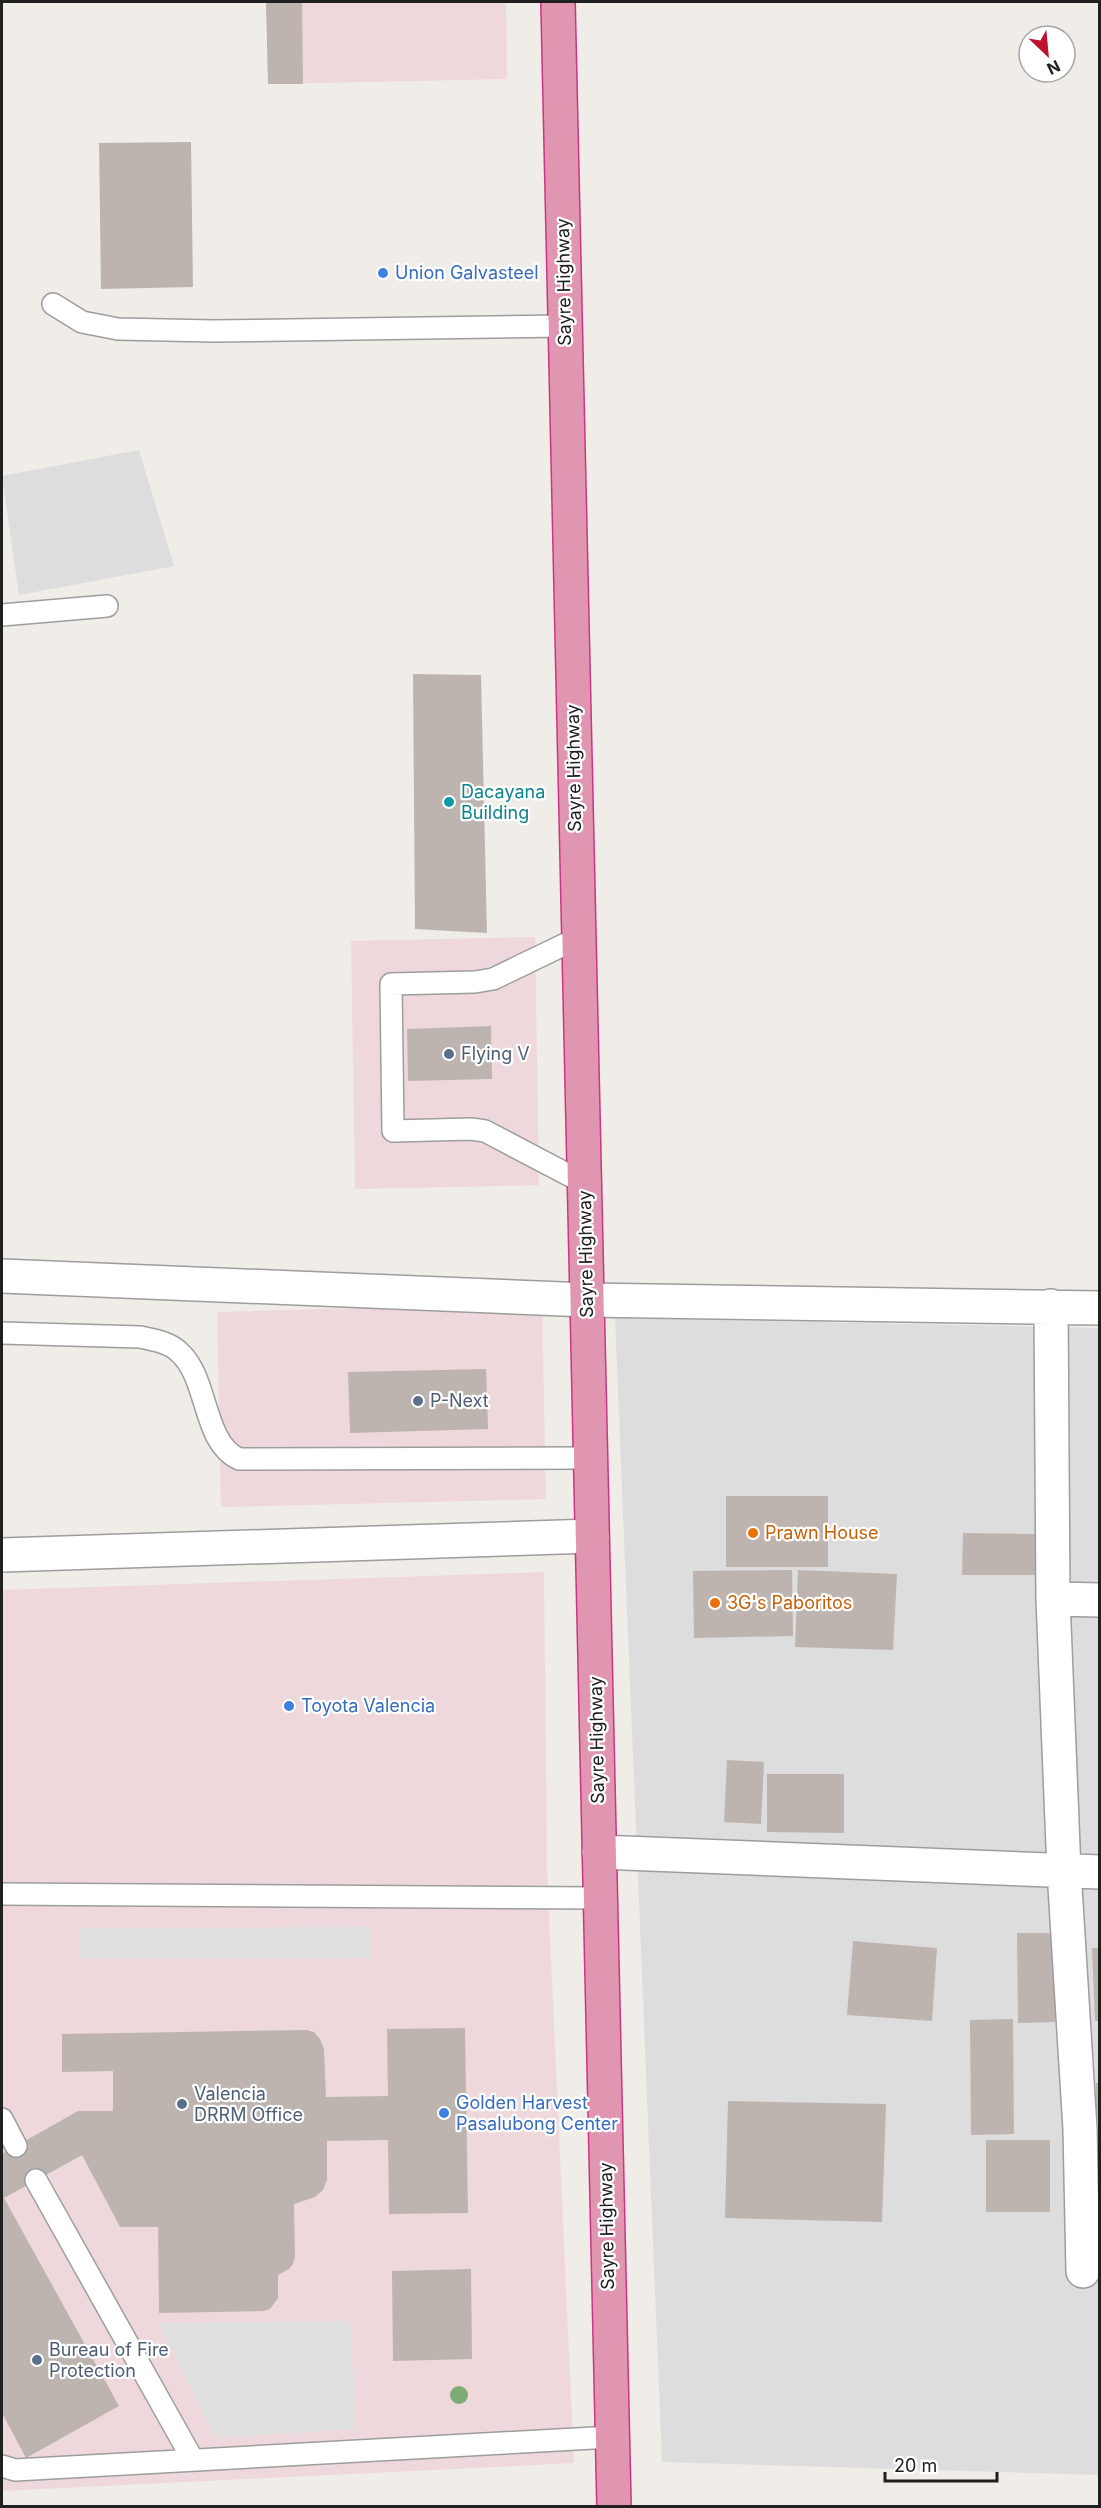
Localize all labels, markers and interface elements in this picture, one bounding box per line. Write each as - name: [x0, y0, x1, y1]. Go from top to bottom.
- north arrow: [1017, 24, 1077, 84]
- text: N: [1044, 56, 1063, 79]
- street label: Sayre Highway: [552, 218, 575, 346]
- place label: Union Galvasteel: [395, 262, 539, 283]
- marker: Union Galvasteel: [376, 266, 390, 280]
- street label: Sayre Highway: [562, 704, 585, 832]
- place label: Dacayana Building: [461, 781, 545, 823]
- marker: Dacayana Building: [442, 795, 456, 809]
- place label: Flying V: [461, 1043, 530, 1064]
- marker: Flying V: [442, 1047, 456, 1061]
- street label: Sayre Highway: [574, 1190, 597, 1318]
- place label: P-Next: [430, 1390, 489, 1411]
- marker: P-Next: [411, 1394, 425, 1408]
- place label: Prawn House: [765, 1522, 879, 1543]
- marker: Prawn House: [746, 1526, 760, 1540]
- place label: 3G's Paboritos: [727, 1592, 852, 1613]
- marker: 3G's Paboritos: [708, 1596, 722, 1610]
- street label: Sayre Highway: [585, 1676, 608, 1804]
- place label: Toyota Valencia: [301, 1695, 435, 1716]
- marker: Toyota Valencia: [282, 1699, 296, 1713]
- place label: Valencia DRRM Office: [194, 2083, 303, 2125]
- place label: Golden Harvest Pasalubong Center: [456, 2092, 618, 2134]
- marker: Valencia DRRM Office: [175, 2097, 189, 2111]
- marker: Golden Harvest Pasalubong Center: [437, 2106, 451, 2120]
- street label: Sayre Highway: [595, 2162, 618, 2290]
- place label: Bureau of Fire Protection: [49, 2339, 169, 2381]
- marker: Bureau of Fire Protection: [30, 2353, 44, 2367]
- scale bar: [885, 2445, 998, 2483]
- text: 20 m: [894, 2455, 937, 2476]

